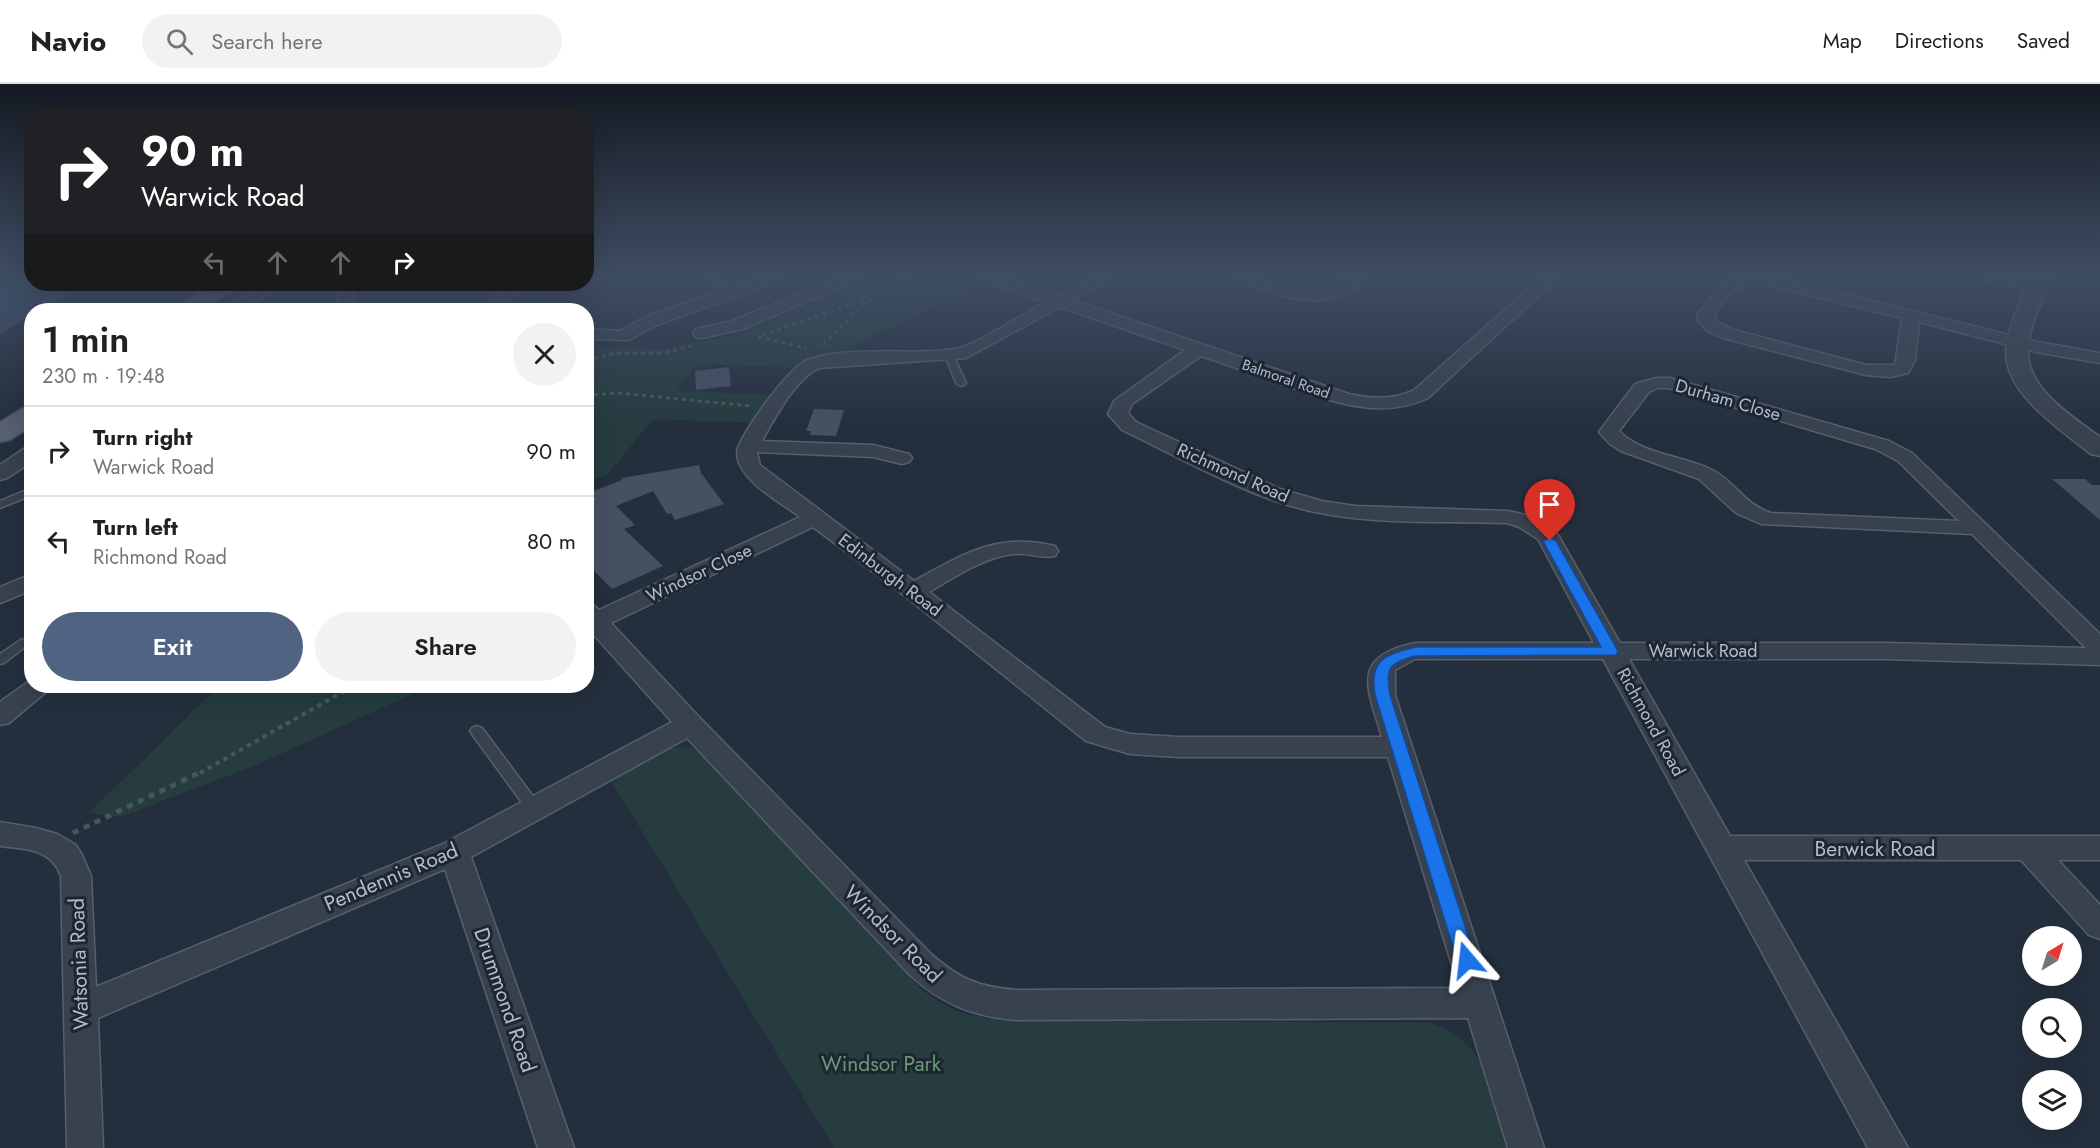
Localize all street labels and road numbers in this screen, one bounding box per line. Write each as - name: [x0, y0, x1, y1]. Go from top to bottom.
- street label: Balmoral Road: [1239, 354, 1333, 404]
- street label: Durham Close: [1672, 373, 1784, 427]
- street label: Richmond Road: [1173, 437, 1293, 509]
- street label: Edinburgh Road: [833, 527, 947, 623]
- street label: Windsor Close: [642, 537, 756, 609]
- street label: Warwick Road: [1648, 638, 1758, 664]
- street label: Richmond Road: [1610, 663, 1692, 781]
- street label: Berwick Road: [1815, 834, 1935, 864]
- street label: Pendennis Road: [319, 835, 463, 919]
- street label: Windsor Road: [837, 878, 949, 990]
- street label: Watsonia Road: [62, 898, 96, 1030]
- street label: Drummond Road: [466, 924, 544, 1076]

